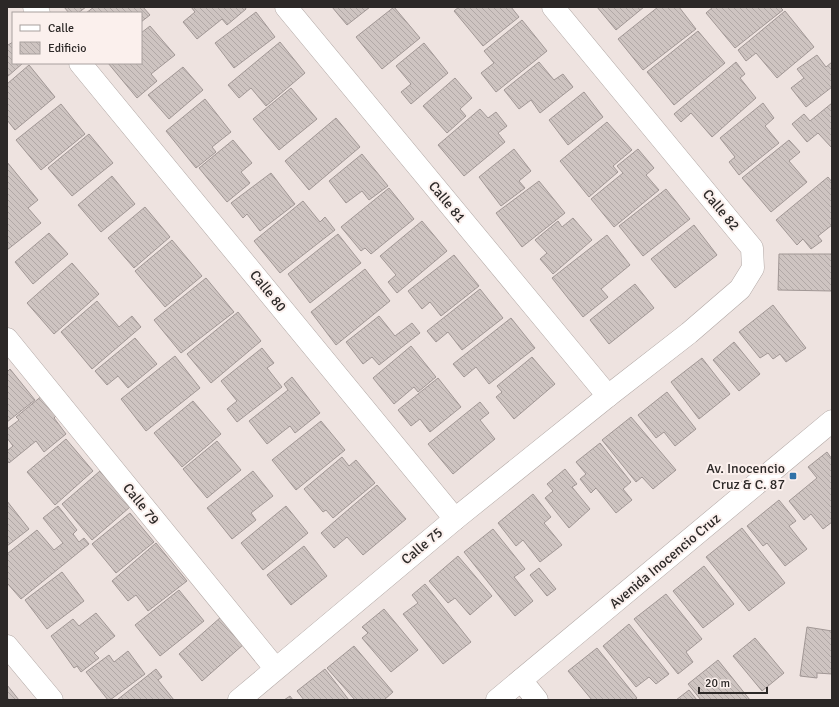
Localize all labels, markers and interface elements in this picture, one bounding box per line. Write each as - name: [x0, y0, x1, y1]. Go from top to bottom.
- legend: [12, 12, 142, 64]
- text: Calle: [48, 21, 74, 36]
- text: Edificio: [48, 41, 86, 56]
- street label: Calle 81: [425, 178, 469, 226]
- street label: Calle 82: [699, 186, 743, 234]
- street label: Calle 80: [246, 267, 290, 315]
- place label: Av. Inocencio Cruz & C. 87: [706, 460, 785, 493]
- marker: Av. Inocencio Cruz & C. 87: [788, 471, 798, 481]
- street label: Calle 79: [119, 480, 163, 528]
- street label: Avenida Inocencio Cruz: [606, 510, 724, 612]
- street label: Calle 75: [398, 524, 446, 568]
- scale bar: [699, 669, 767, 695]
- text: 20 m: [705, 676, 730, 691]

